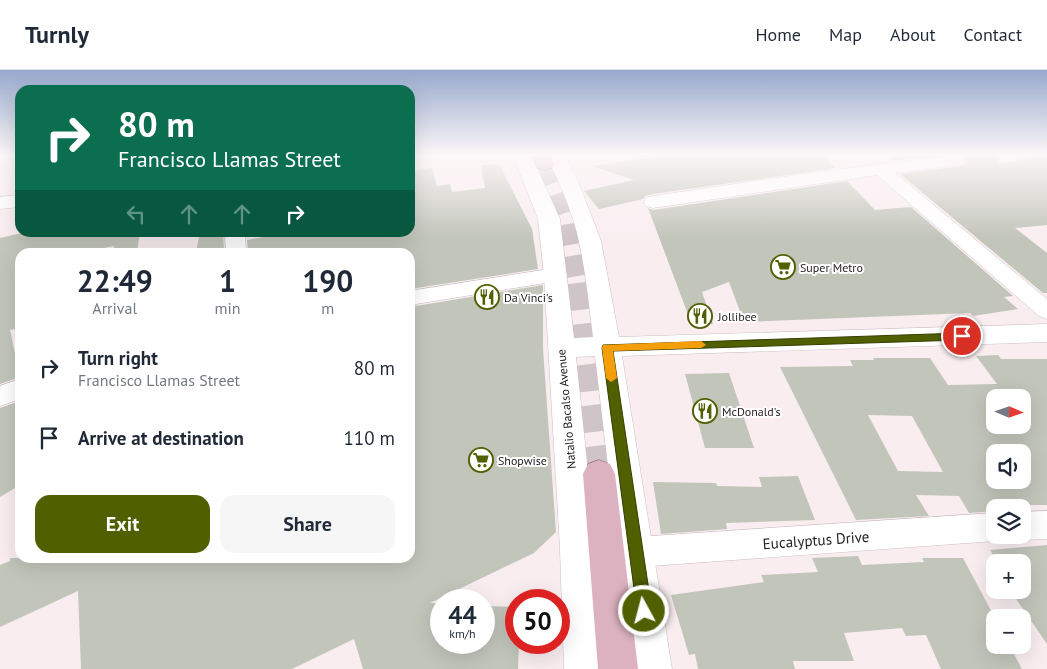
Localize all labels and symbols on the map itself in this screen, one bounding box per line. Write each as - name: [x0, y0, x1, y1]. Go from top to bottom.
- supermarket icon: Super Metro: [770, 254, 796, 280]
- place label: Super Metro: [800, 260, 863, 275]
- restaurant icon: Da Vinci's: [474, 284, 500, 310]
- place label: Da Vinci's: [504, 290, 553, 305]
- restaurant icon: Jollibee: [687, 303, 713, 329]
- place label: Jollibee: [717, 309, 757, 324]
- pin: [941, 315, 983, 357]
- street label: Natalio Bacalso Avenue: [553, 349, 579, 469]
- north arrow: [986, 389, 1031, 434]
- restaurant icon: McDonald's: [692, 398, 718, 424]
- place label: McDonald's: [722, 404, 781, 419]
- supermarket icon: Shopwise: [468, 447, 494, 473]
- place label: Shopwise: [498, 453, 547, 468]
- street label: Eucalyptus Drive: [762, 527, 870, 553]
- position arrow: [617, 584, 669, 636]
- speed limit sign: 50: [505, 589, 570, 654]

